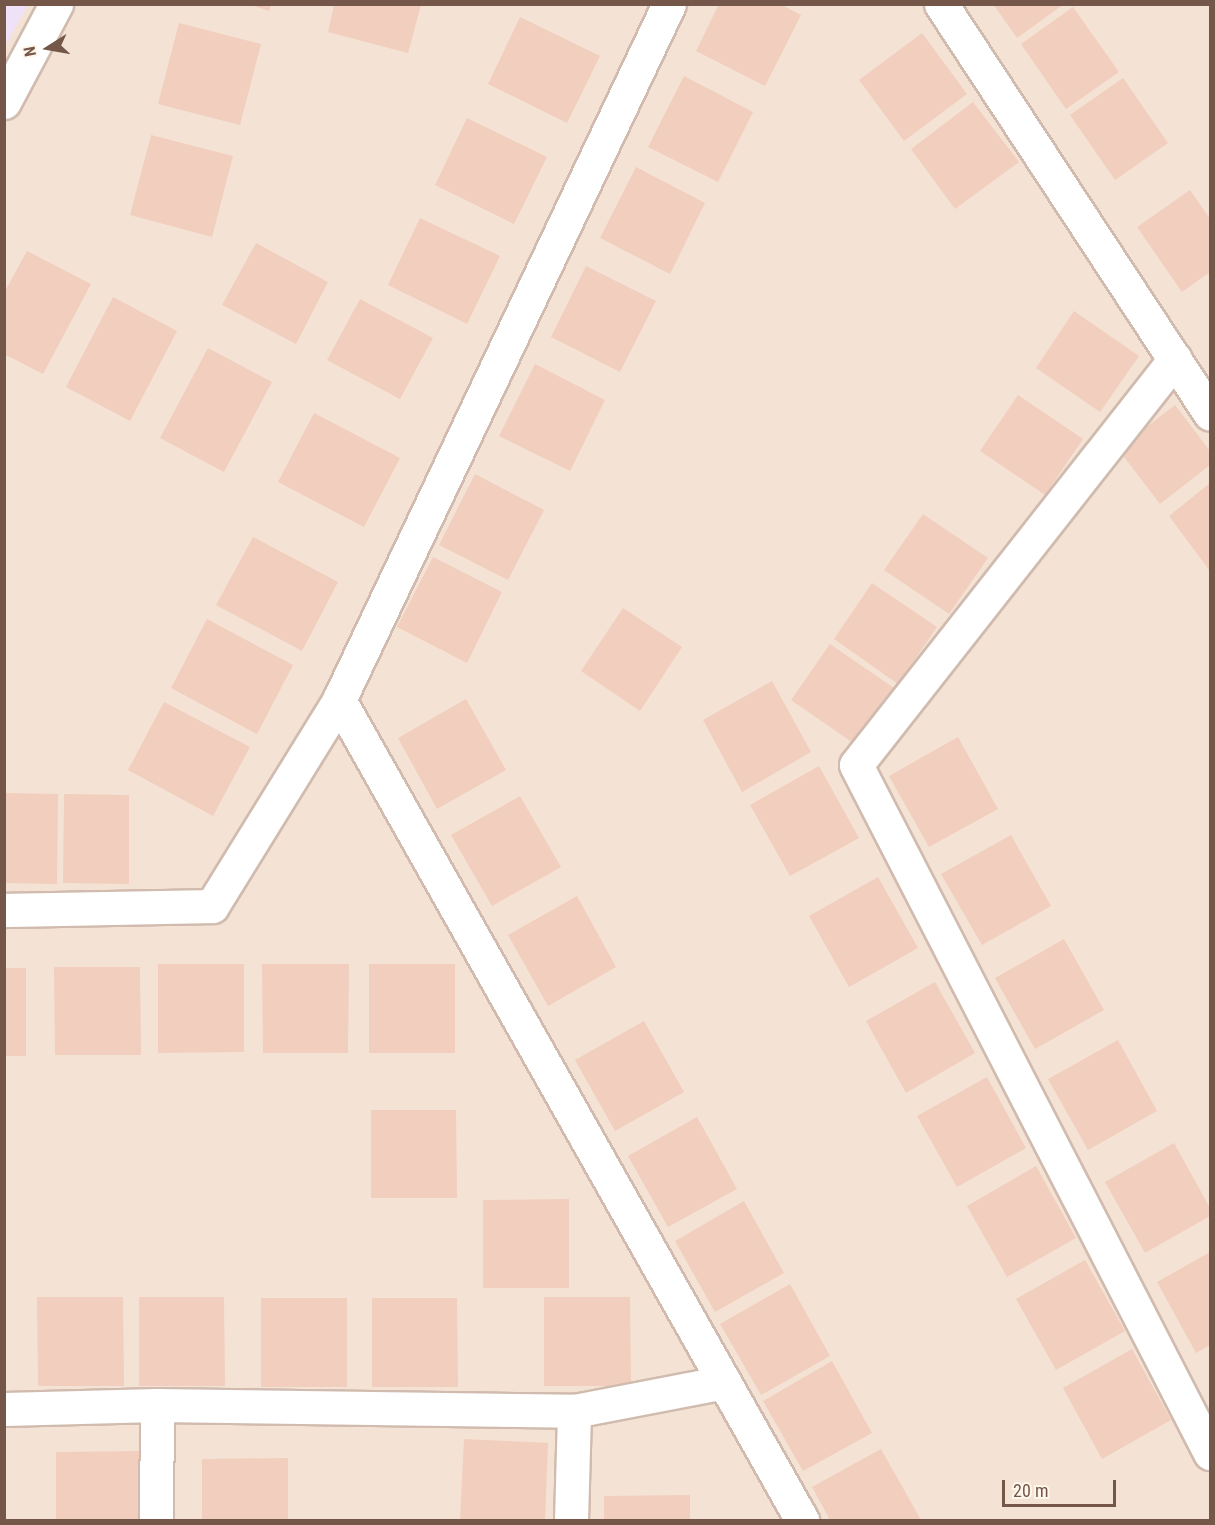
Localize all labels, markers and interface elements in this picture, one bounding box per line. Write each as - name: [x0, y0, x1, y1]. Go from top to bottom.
- north arrow: [18, 18, 78, 78]
- text: N: [20, 45, 40, 58]
- scale bar: [1005, 1468, 1119, 1506]
- text: 20 m: [1013, 1480, 1048, 1501]

